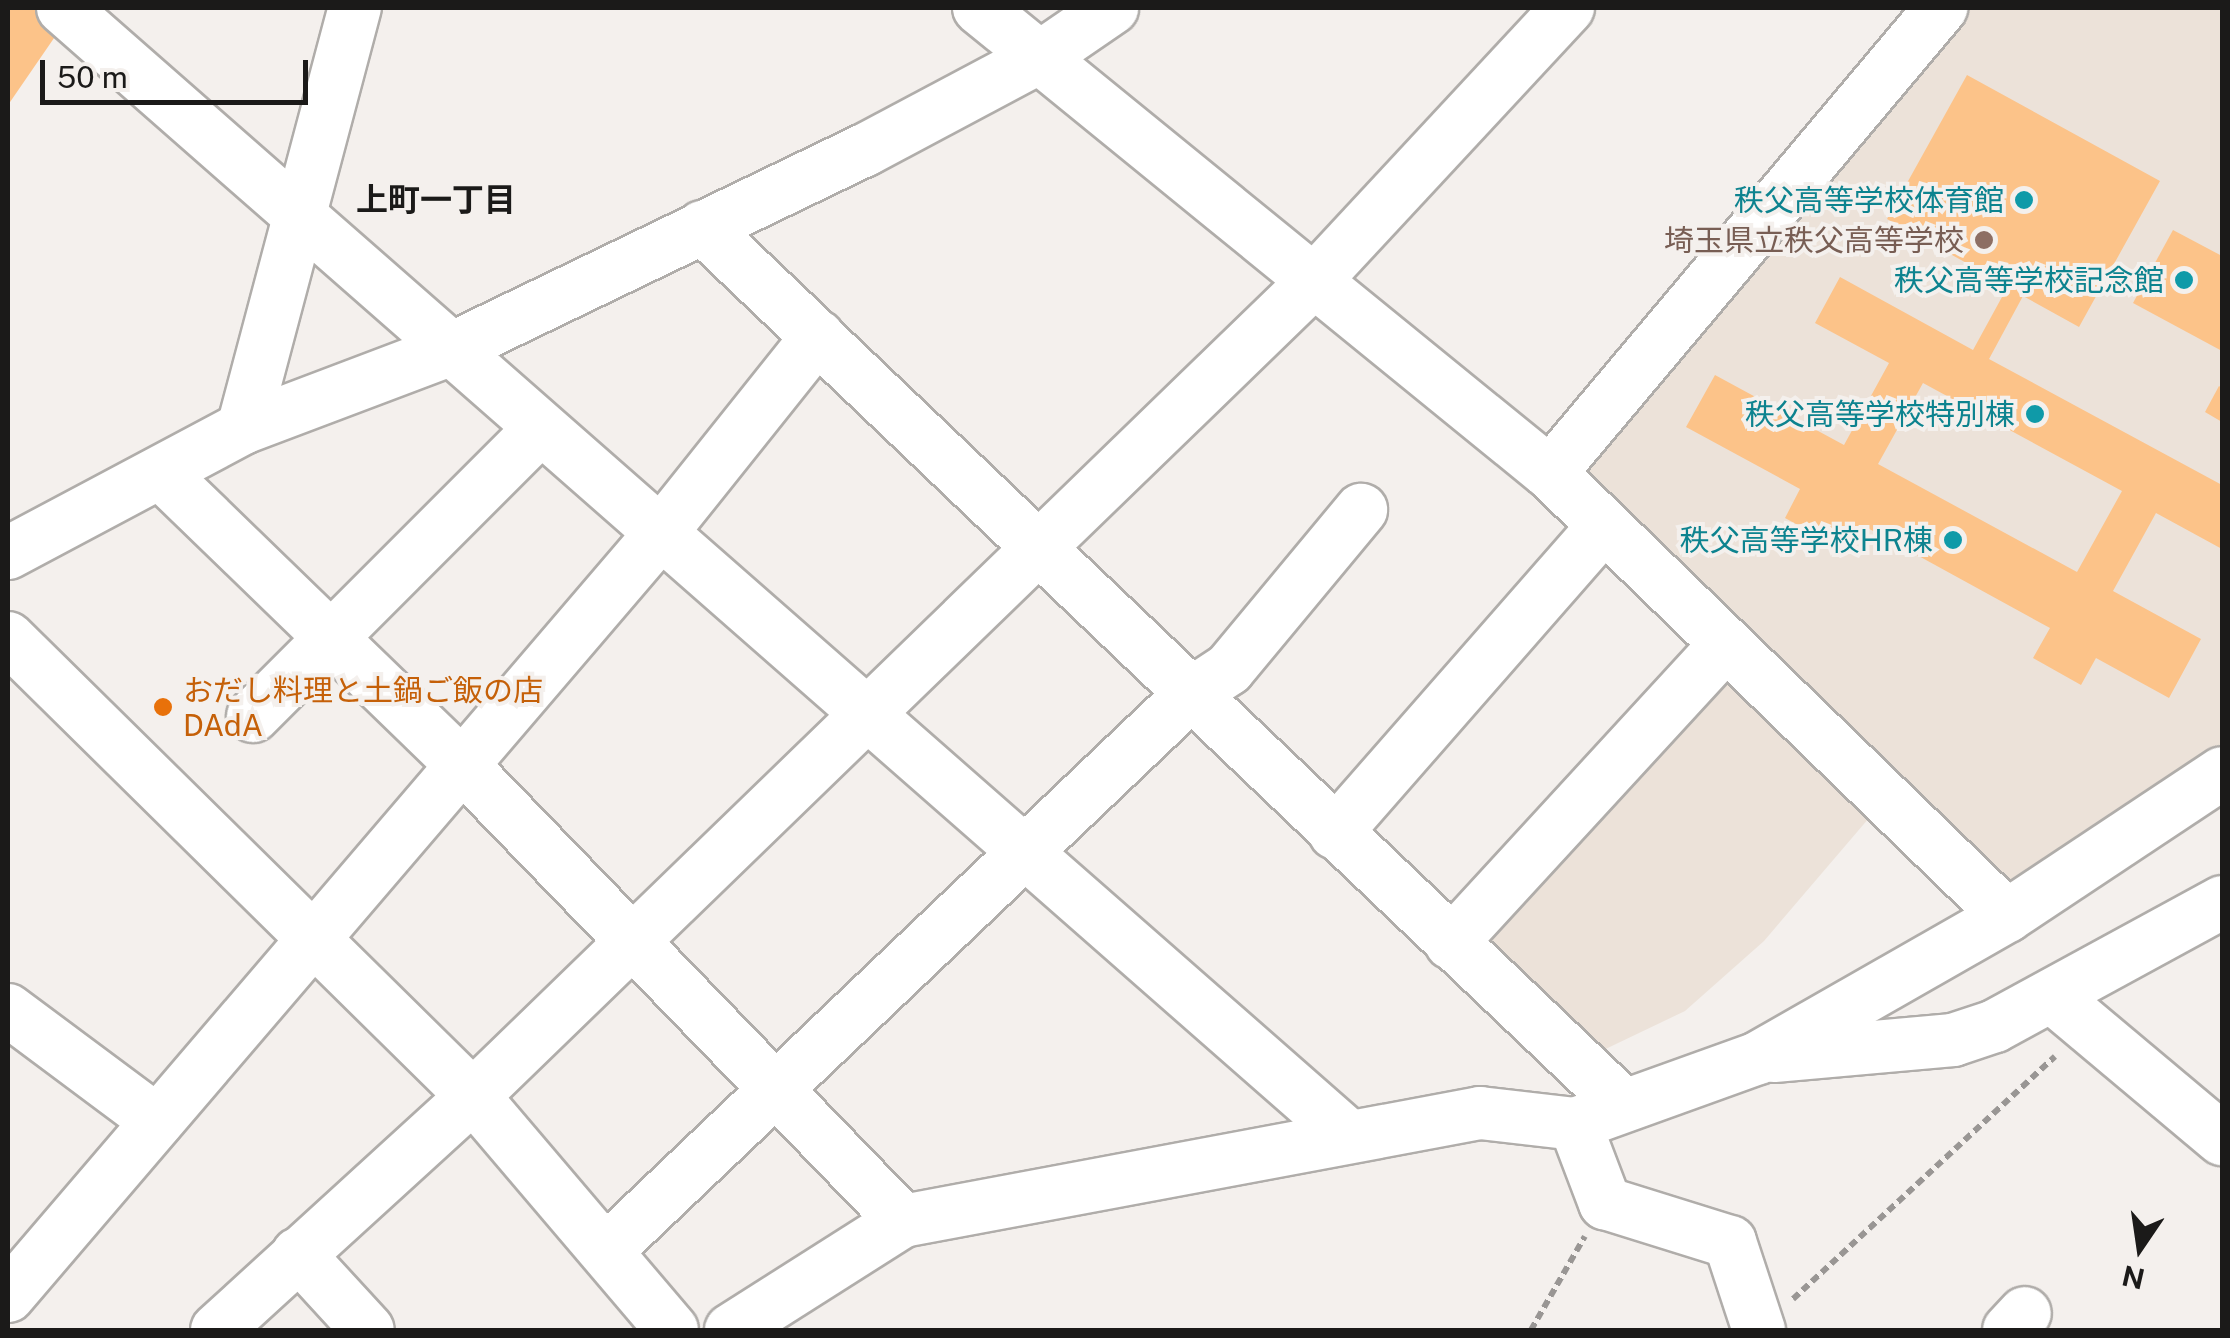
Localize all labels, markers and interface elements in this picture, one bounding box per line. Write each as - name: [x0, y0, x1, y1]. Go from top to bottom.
- scale bar: [45, 40, 312, 102]
- text: 50 m: [57, 59, 128, 95]
- district label: 上町一丁目: [356, 181, 516, 219]
- place label: 秩父高等学校体育館: [1734, 182, 2004, 218]
- marker: 秩父高等学校体育館: [2013, 189, 2035, 211]
- place label: 埼玉県立秩父高等学校: [1664, 222, 1964, 258]
- marker: 埼玉県立秩父高等学校: [1973, 229, 1995, 251]
- place label: 秩父高等学校記念館: [1894, 262, 2164, 298]
- marker: 秩父高等学校記念館: [2173, 269, 2195, 291]
- place label: 秩父高等学校特別棟: [1745, 396, 2015, 432]
- marker: 秩父高等学校特別棟: [2024, 403, 2046, 425]
- place label: 秩父高等学校HR棟: [1680, 522, 1933, 558]
- marker: 秩父高等学校HR棟: [1942, 529, 1964, 551]
- place label: おだし料理と土鍋ご飯の店 DAdA: [183, 672, 543, 742]
- marker: おだし料理と土鍋ご飯の店 DAdA: [152, 696, 174, 718]
- north arrow: [2090, 1198, 2190, 1298]
- text: N: [2119, 1259, 2148, 1296]

